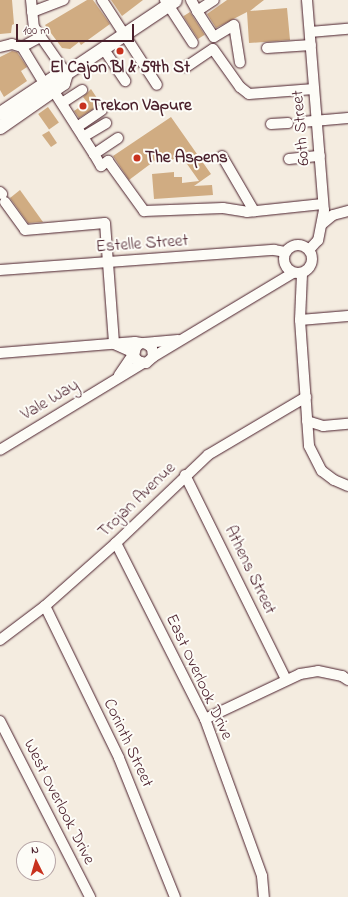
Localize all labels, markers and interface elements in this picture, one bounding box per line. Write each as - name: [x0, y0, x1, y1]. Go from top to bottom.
- scale bar: [18, 16, 136, 42]
- text: 100 m: [23, 22, 50, 40]
- marker: El Cajon Bl & 59th St: [115, 46, 125, 56]
- place label: El Cajon Bl & 59th St: [50, 58, 190, 78]
- street label: 60th Street: [288, 89, 314, 167]
- place label: Trekon Vapure: [91, 96, 192, 116]
- marker: Trekon Vapure: [78, 101, 88, 111]
- place label: The Aspens: [145, 148, 228, 168]
- marker: The Aspens: [132, 153, 142, 163]
- street label: Estelle Street: [95, 231, 189, 257]
- street label: Vale Way: [17, 375, 83, 425]
- street label: Trojan Avenue: [94, 458, 180, 542]
- street label: Athens Street: [220, 522, 280, 618]
- street label: East Overlook Drive: [161, 611, 237, 743]
- street label: Corinth Street: [99, 695, 157, 791]
- street label: West Overlook Drive: [19, 736, 99, 868]
- north arrow: [16, 841, 56, 881]
- text: N: [31, 842, 39, 858]

